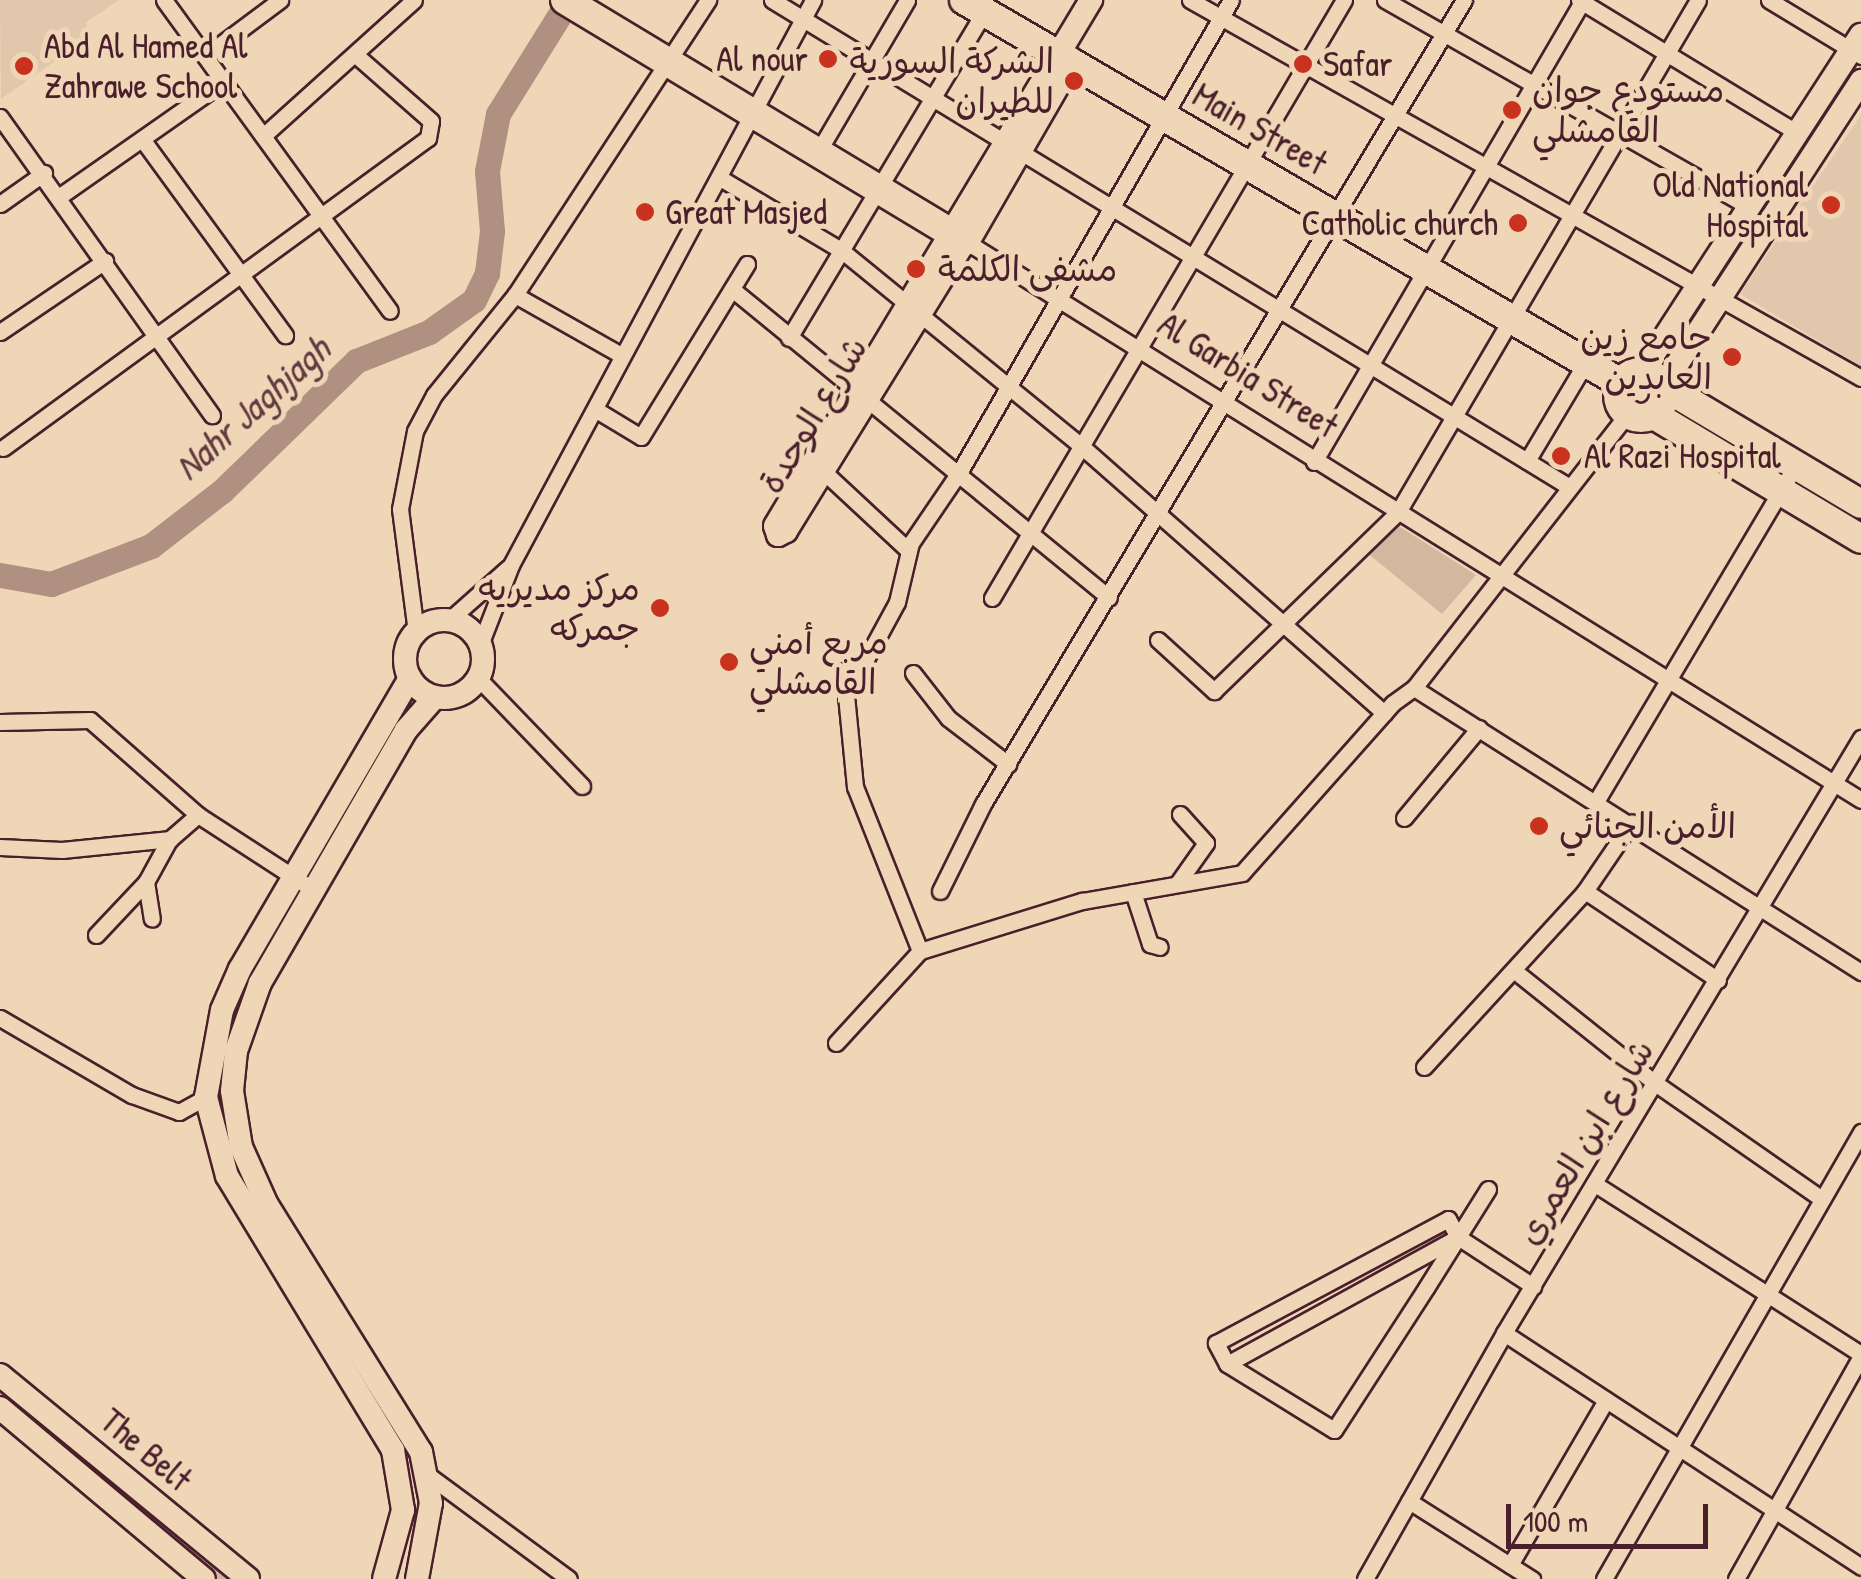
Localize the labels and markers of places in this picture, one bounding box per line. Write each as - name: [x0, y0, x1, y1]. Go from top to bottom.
- place label: Abd Al Hamed Al Zahrawe School: [44, 25, 248, 107]
- place label: Al nour: [716, 38, 808, 80]
- place label: الشركة السورية للطيران: [849, 40, 1054, 122]
- place label: Safar: [1323, 43, 1393, 85]
- marker: Al nour: [817, 48, 839, 70]
- marker: Safar: [1292, 53, 1314, 75]
- marker: Abd Al Hamed Al Zahrawe School: [13, 55, 35, 77]
- place label: مستودع جوان القامشلي: [1532, 69, 1724, 151]
- marker: الشركة السورية للطيران: [1063, 70, 1085, 92]
- marker: مستودع جوان القامشلي: [1501, 99, 1523, 121]
- place label: Old National Hospital: [1652, 164, 1808, 246]
- place label: Great Masjed: [665, 191, 827, 233]
- marker: Old National Hospital: [1818, 192, 1844, 218]
- marker: Great Masjed: [634, 201, 656, 223]
- place label: Catholic church: [1301, 202, 1498, 244]
- marker: Catholic church: [1507, 212, 1529, 234]
- place label: مشفى الكلمة: [938, 248, 1117, 290]
- marker: مشفى الكلمة: [903, 256, 929, 282]
- place label: جامع زين العابدين: [1580, 316, 1712, 398]
- marker: جامع زين العابدين: [1721, 346, 1743, 368]
- place label: Al Razi Hospital: [1584, 435, 1781, 477]
- marker: Al Razi Hospital: [1548, 443, 1574, 469]
- place label: مركز مديريه جمركه: [478, 567, 640, 649]
- marker: مركز مديريه جمركه: [649, 597, 671, 619]
- place label: مربع أمني القامشلي: [749, 621, 888, 703]
- marker: مربع أمني القامشلي: [718, 651, 740, 673]
- place label: الأمن الجنائي: [1559, 805, 1736, 847]
- marker: الأمن الجنائي: [1528, 815, 1550, 837]

